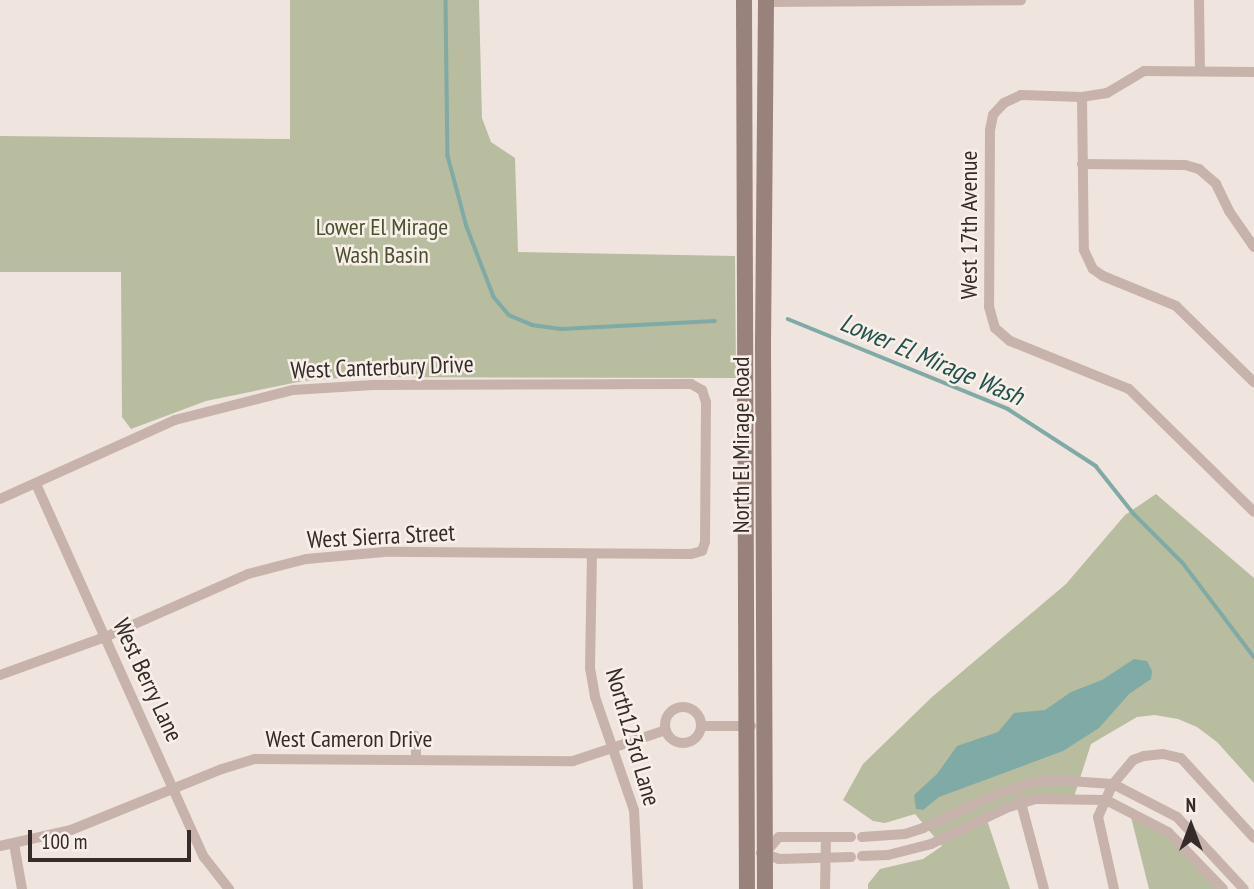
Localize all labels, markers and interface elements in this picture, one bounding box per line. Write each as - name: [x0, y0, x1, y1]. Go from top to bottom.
- street label: West 17th Avenue: [955, 150, 983, 300]
- park label: Lower El Mirage Wash Basin: [316, 213, 448, 269]
- water label: Lower El Mirage Wash: [836, 306, 1028, 412]
- street label: West Canterbury Drive: [290, 349, 474, 385]
- street label: North El Mirage Road: [727, 357, 755, 533]
- street label: West Sierra Street: [306, 518, 456, 554]
- street label: West Berry Lane: [107, 614, 189, 746]
- street label: North123rd Lane: [600, 665, 666, 809]
- street label: West Cameron Drive: [266, 725, 432, 753]
- north arrow: [1156, 791, 1226, 861]
- text: N: [1186, 793, 1196, 817]
- scale bar: [32, 816, 194, 860]
- text: 100 m: [41, 828, 87, 855]

